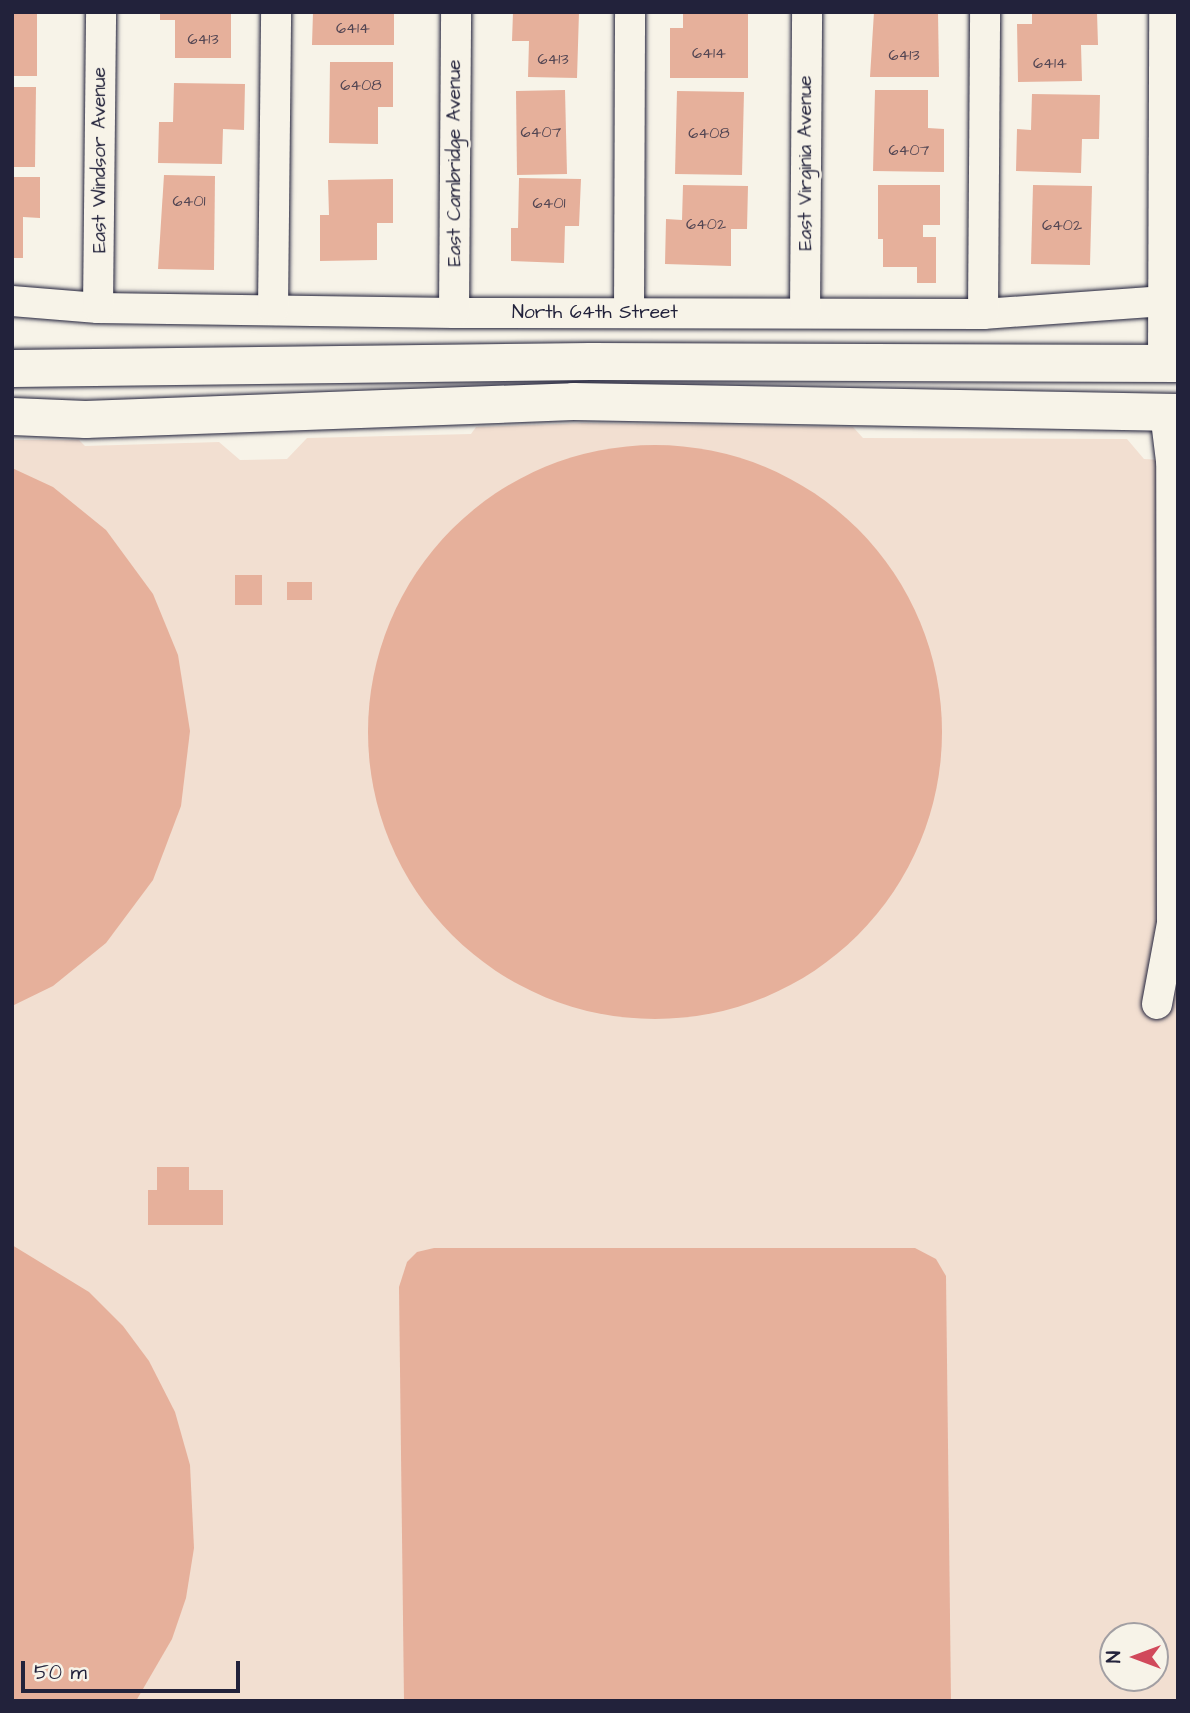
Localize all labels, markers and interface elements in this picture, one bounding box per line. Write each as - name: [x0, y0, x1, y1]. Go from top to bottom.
- house number: 6414: [336, 18, 370, 38]
- house number: 6413: [187, 29, 219, 49]
- house number: 6414: [692, 43, 726, 63]
- house number: 6413: [888, 45, 920, 65]
- house number: 6413: [537, 49, 569, 69]
- house number: 6414: [1033, 53, 1067, 73]
- street label: East Cambridge Avenue: [444, 60, 466, 266]
- street label: East Windsor Avenue: [89, 67, 111, 253]
- house number: 6408: [340, 75, 382, 95]
- street label: East Virginia Avenue: [795, 75, 817, 251]
- house number: 6407: [521, 122, 561, 142]
- house number: 6408: [688, 123, 730, 143]
- house number: 6407: [889, 140, 929, 160]
- house number: 6401: [172, 191, 206, 211]
- house number: 6401: [532, 193, 566, 213]
- house number: 6402: [686, 214, 726, 234]
- house number: 6402: [1042, 215, 1082, 235]
- street label: North 64th Street: [512, 302, 678, 324]
- north arrow: [1099, 1622, 1169, 1692]
- scale bar: [24, 1646, 243, 1690]
- text: N: [1101, 1651, 1128, 1663]
- text: 50 m: [34, 1658, 87, 1687]

